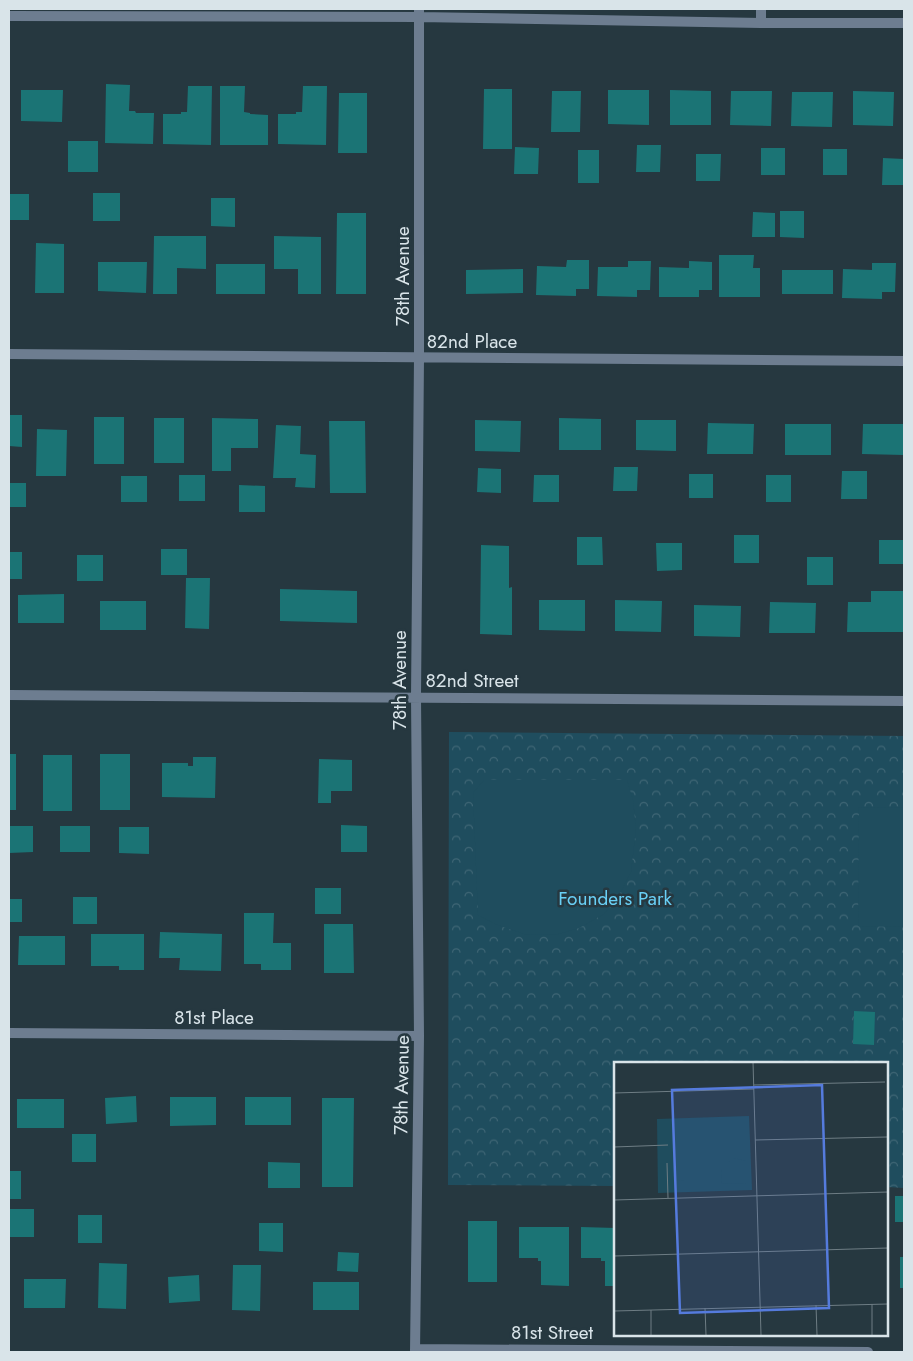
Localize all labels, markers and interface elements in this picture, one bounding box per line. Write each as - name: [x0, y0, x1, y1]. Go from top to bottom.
- street label: 78th Avenue: [389, 226, 416, 326]
- street label: 82nd Place: [427, 328, 517, 355]
- street label: 78th Avenue: [386, 630, 413, 730]
- street label: 82nd Street: [425, 667, 519, 694]
- park label: Founders Park: [558, 885, 672, 912]
- street label: 81st Place: [174, 1004, 254, 1031]
- street label: 78th Avenue: [387, 1035, 416, 1135]
- inset map: [614, 1062, 888, 1336]
- street label: 81st Street: [511, 1319, 594, 1346]

